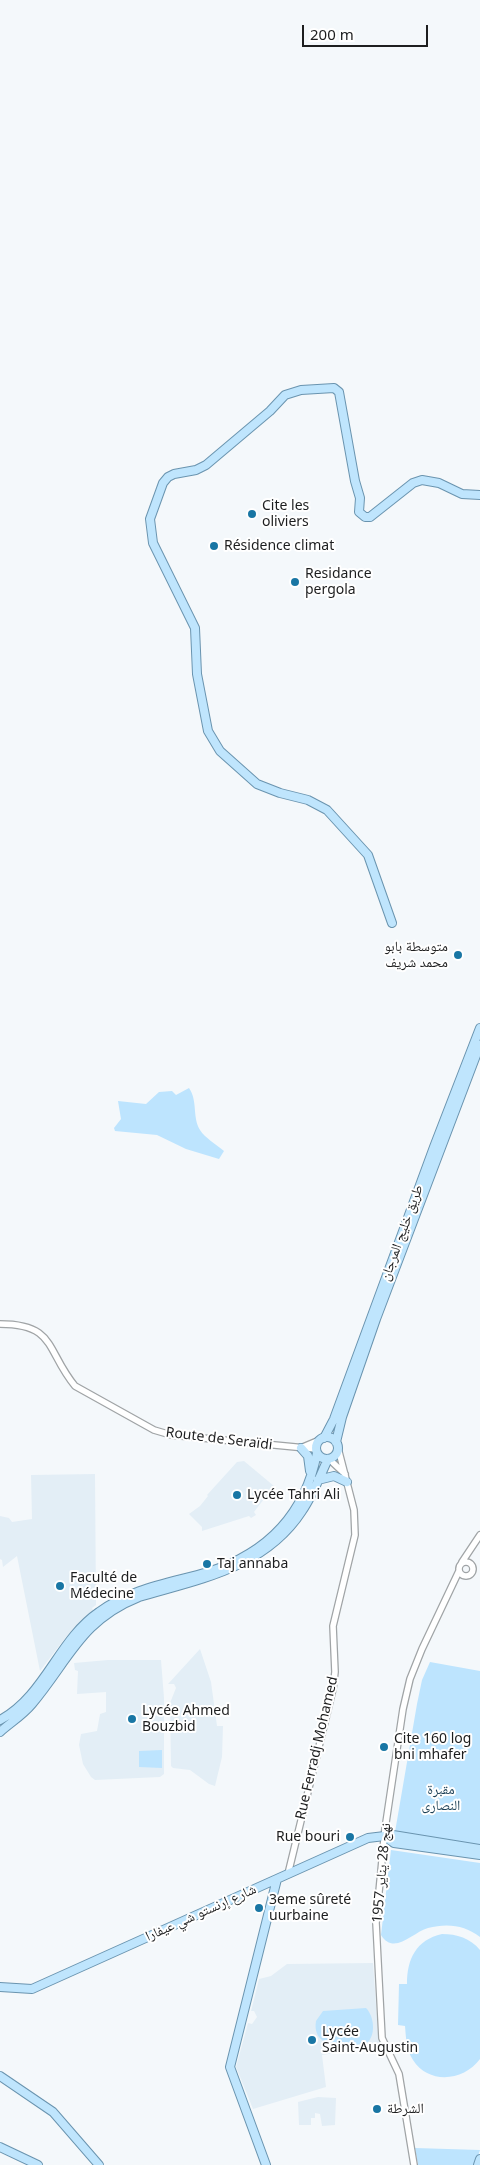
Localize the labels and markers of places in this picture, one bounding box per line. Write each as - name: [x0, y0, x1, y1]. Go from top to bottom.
- place label: Cite les oliviers: [262, 498, 309, 530]
- marker: Cite les oliviers: [246, 508, 258, 520]
- place label: Résidence climat: [224, 538, 334, 554]
- marker: Résidence climat: [208, 540, 220, 552]
- place label: Residance pergola: [305, 566, 372, 598]
- marker: Residance pergola: [289, 576, 301, 588]
- place label: متوسطة بابو محمد شريف: [384, 939, 448, 972]
- marker: متوسطة بابو محمد شريف: [452, 949, 464, 961]
- place label: Lycée Tahri Ali: [247, 1487, 340, 1503]
- marker: Lycée Tahri Ali: [231, 1489, 243, 1501]
- place label: Taj annaba: [217, 1556, 288, 1572]
- marker: Taj annaba: [201, 1558, 213, 1570]
- place label: Faculté de Médecine: [70, 1570, 137, 1602]
- marker: Faculté de Médecine: [54, 1580, 66, 1592]
- place label: Lycée Ahmed Bouzbid: [142, 1703, 230, 1735]
- marker: Lycée Ahmed Bouzbid: [126, 1713, 138, 1725]
- place label: Cite 160 log bni mhafer: [394, 1731, 471, 1764]
- marker: Cite 160 log bni mhafer: [378, 1741, 390, 1753]
- place label: Rue bouri: [276, 1829, 340, 1845]
- marker: Rue bouri: [344, 1831, 356, 1843]
- place label: 3eme sûreté uurbaine: [269, 1892, 351, 1924]
- marker: 3eme sûreté uurbaine: [253, 1902, 265, 1914]
- place label: Lycée Saint-Augustin: [322, 2024, 418, 2056]
- marker: Lycée Saint-Augustin: [306, 2034, 318, 2046]
- place label: الشرطة: [387, 2101, 424, 2117]
- marker: الشرطة: [371, 2103, 383, 2115]

